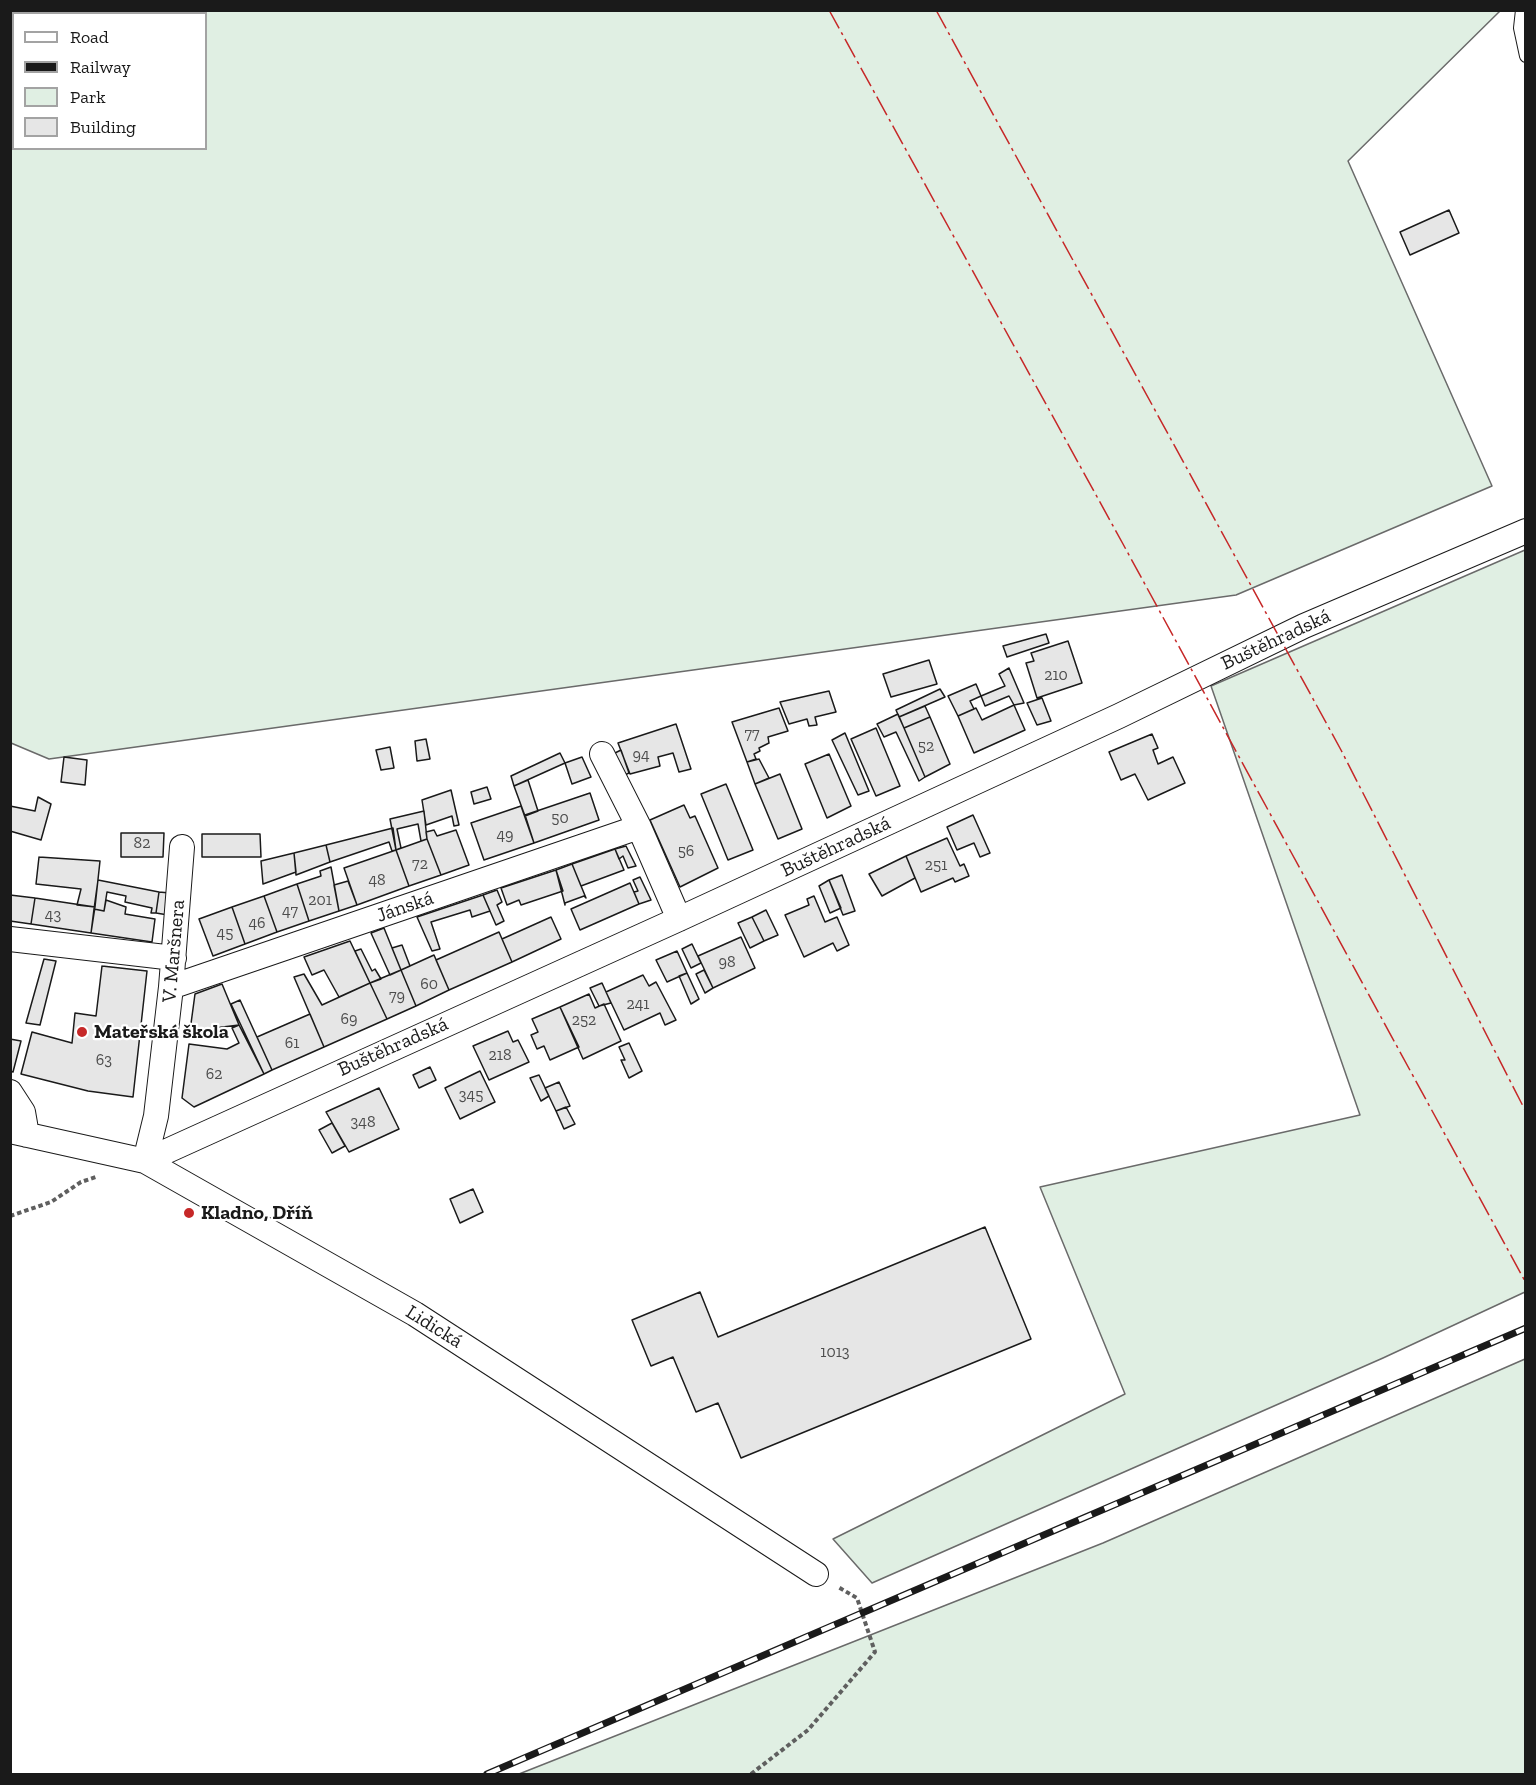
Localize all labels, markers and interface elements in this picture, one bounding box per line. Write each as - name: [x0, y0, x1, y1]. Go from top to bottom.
- legend: [12, 12, 207, 150]
- text: Road: [70, 26, 109, 48]
- text: Railway: [70, 56, 131, 78]
- text: Park: [70, 86, 106, 108]
- text: Building: [70, 116, 136, 138]
- street label: Buštěhradská: [1217, 604, 1335, 676]
- house number: 210: [1044, 665, 1068, 685]
- house number: 77: [744, 724, 760, 744]
- house number: 52: [918, 736, 934, 756]
- house number: 94: [632, 745, 650, 765]
- house number: 50: [551, 808, 569, 828]
- street label: Buštěhradská: [777, 811, 895, 883]
- house number: 49: [496, 825, 514, 845]
- house number: 82: [134, 833, 150, 853]
- house number: 56: [678, 841, 694, 861]
- house number: 72: [412, 854, 428, 874]
- house number: 251: [925, 855, 947, 875]
- house number: 48: [368, 870, 386, 890]
- street label: Jánská: [373, 886, 437, 928]
- house number: 201: [308, 890, 332, 910]
- street label: V. Maršnera: [158, 898, 190, 1004]
- house number: 47: [282, 901, 298, 921]
- house number: 43: [45, 905, 61, 925]
- house number: 46: [248, 913, 266, 933]
- house number: 45: [217, 923, 233, 943]
- house number: 98: [718, 952, 736, 972]
- house number: 60: [420, 974, 438, 994]
- house number: 79: [389, 986, 405, 1006]
- house number: 241: [626, 994, 650, 1014]
- house number: 69: [341, 1009, 357, 1029]
- house number: 252: [572, 1010, 596, 1030]
- street label: Buštěhradská: [334, 1012, 452, 1082]
- place label: Mateřská škola: [94, 1020, 229, 1044]
- marker: Mateřská škola: [75, 1025, 89, 1039]
- house number: 61: [285, 1033, 299, 1053]
- house number: 218: [488, 1045, 512, 1065]
- house number: 63: [96, 1050, 112, 1070]
- house number: 62: [206, 1064, 222, 1084]
- house number: 345: [459, 1085, 483, 1105]
- house number: 348: [350, 1112, 376, 1132]
- place label: Kladno, Dříň: [201, 1201, 313, 1225]
- marker: Kladno, Dříň: [182, 1206, 196, 1220]
- street label: Lidická: [401, 1300, 467, 1354]
- house number: 1013: [820, 1342, 850, 1362]

